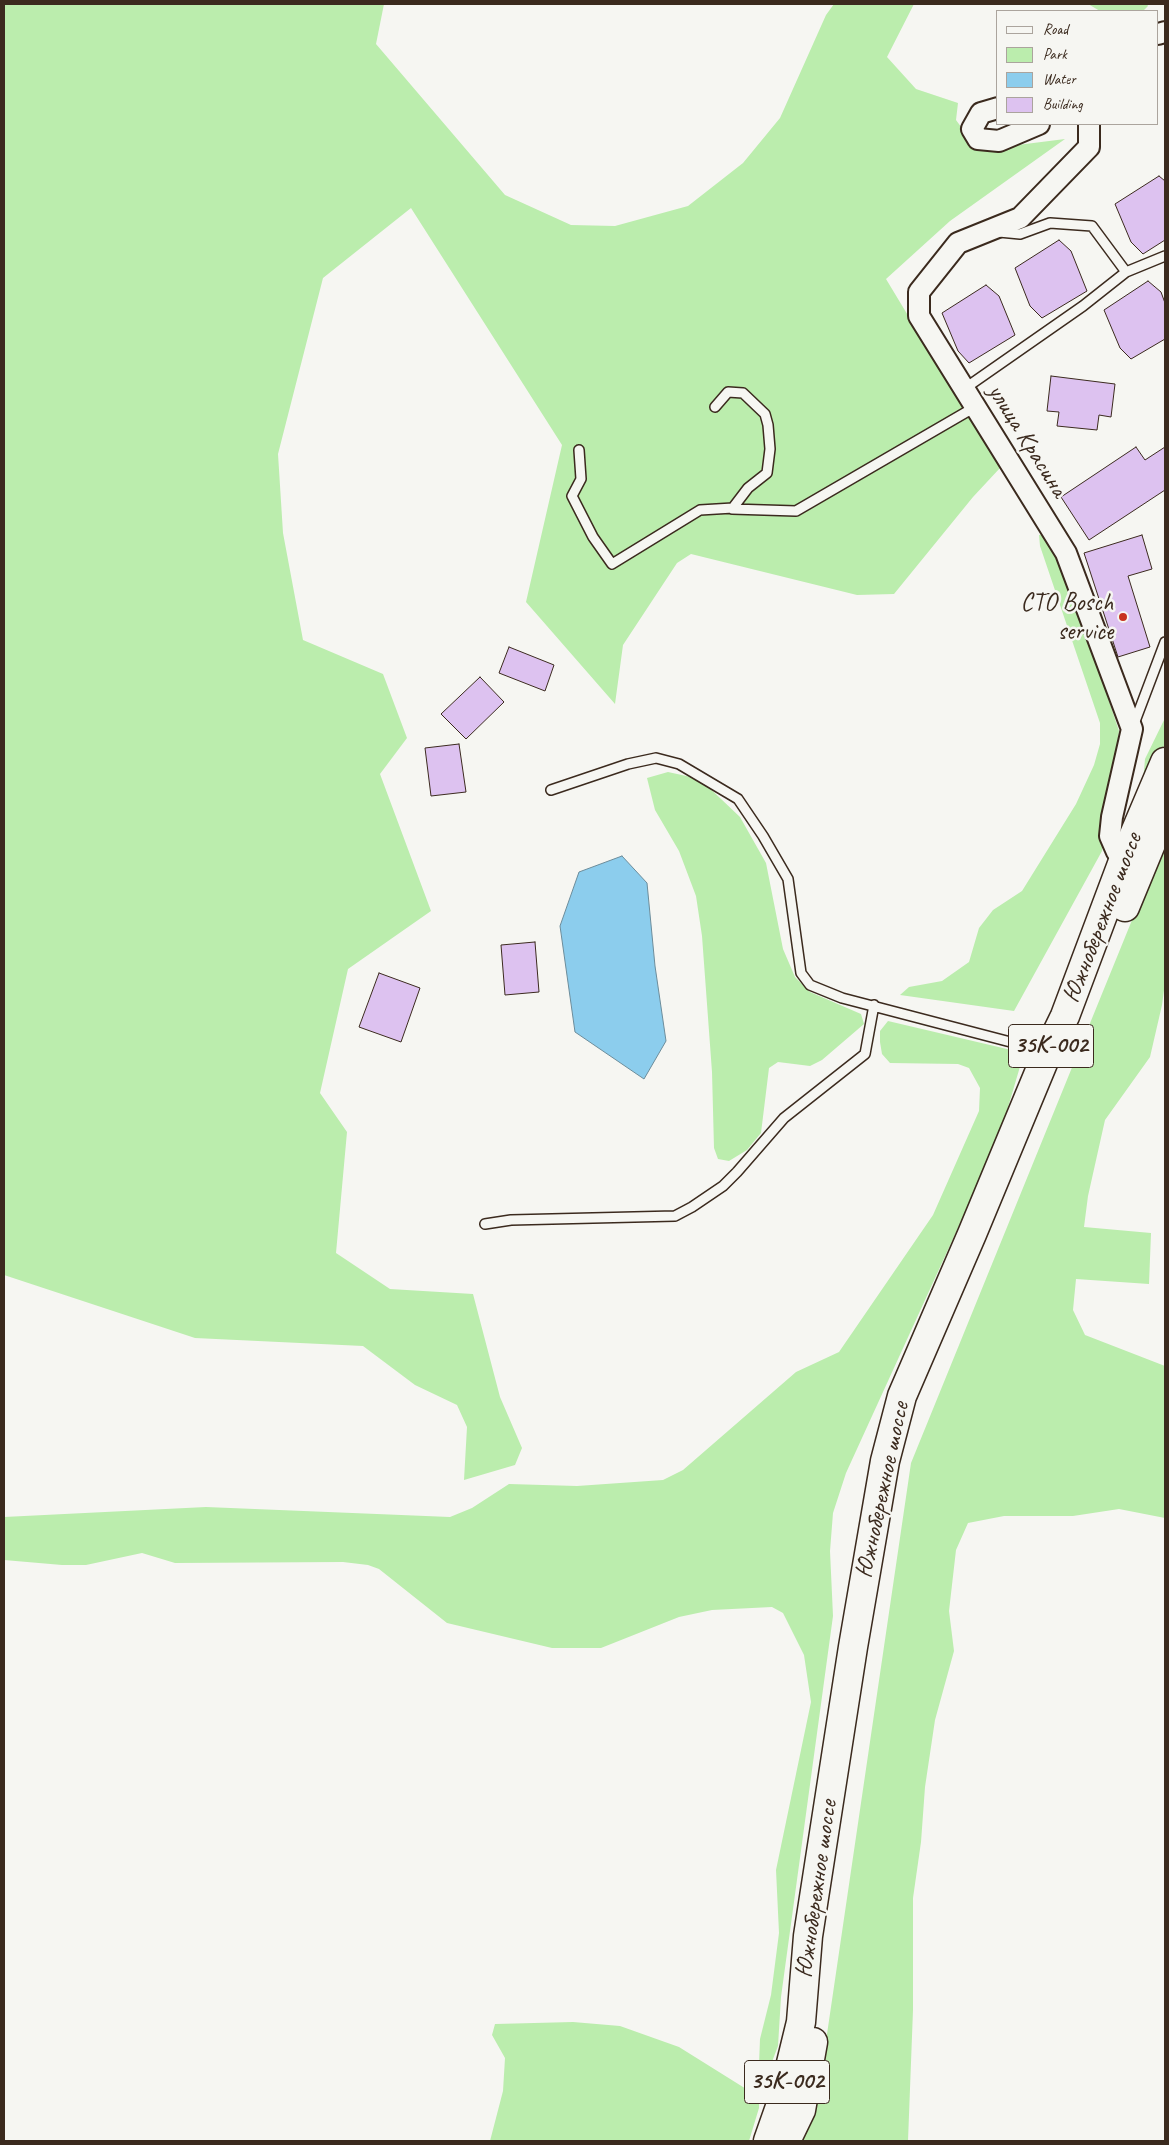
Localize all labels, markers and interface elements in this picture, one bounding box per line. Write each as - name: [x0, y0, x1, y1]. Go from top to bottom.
- legend: [996, 10, 1159, 125]
- text: Road: [1043, 20, 1068, 39]
- text: Park: [1043, 45, 1067, 64]
- text: Water: [1043, 70, 1076, 89]
- text: Building: [1043, 95, 1082, 114]
- street label: улица Красина: [980, 379, 1074, 503]
- place label: СТО Bosch service: [1021, 588, 1113, 647]
- marker: СТО Bosch service: [1117, 611, 1129, 623]
- street label: Южнобережное шоссе: [1057, 829, 1149, 1007]
- road number: 35К-002: [1008, 1024, 1094, 1068]
- street label: Южнобережное шоссе: [850, 1399, 916, 1581]
- street label: Южнобережное шоссе: [790, 1798, 844, 1980]
- road number: 35К-002: [744, 2060, 830, 2104]

